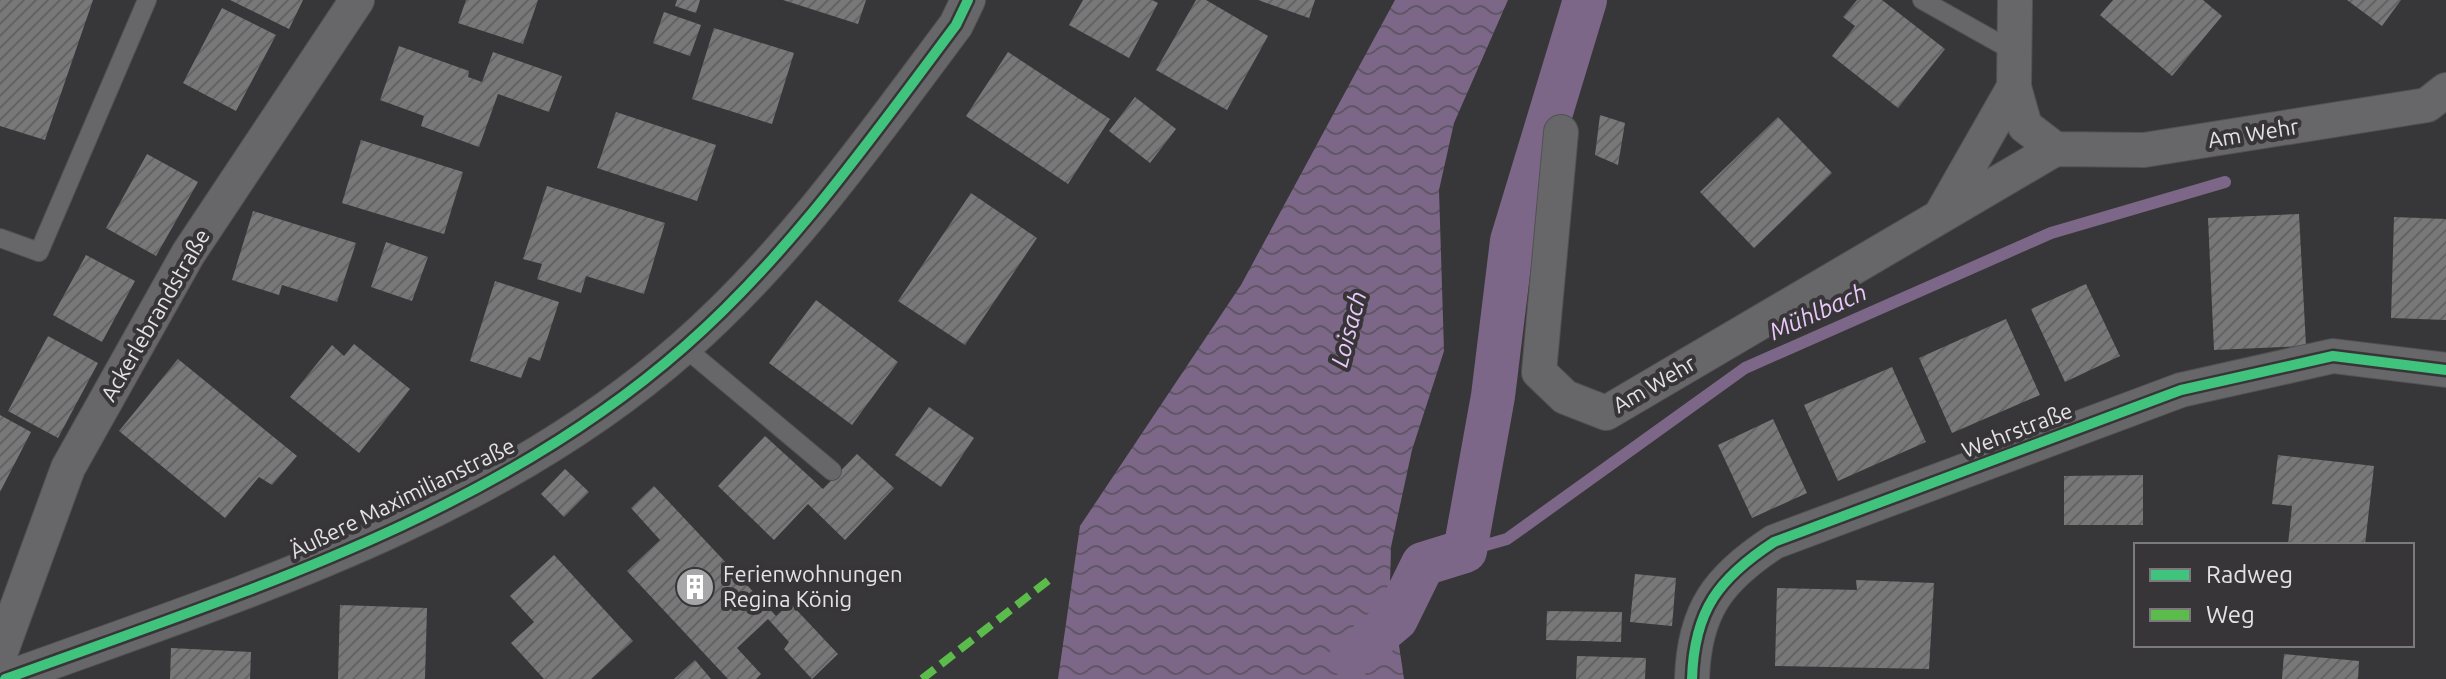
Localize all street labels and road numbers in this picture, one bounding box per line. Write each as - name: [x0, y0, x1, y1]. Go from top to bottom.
- street label: Am Wehr: [2206, 113, 2301, 152]
- street label: Ackerlebrandstraße: [95, 224, 214, 405]
- street label: Am Wehr: [1608, 350, 1700, 417]
- street label: Wehrstraße: [1958, 397, 2076, 462]
- street label: Äußere Maximilianstraße: [285, 432, 518, 563]

